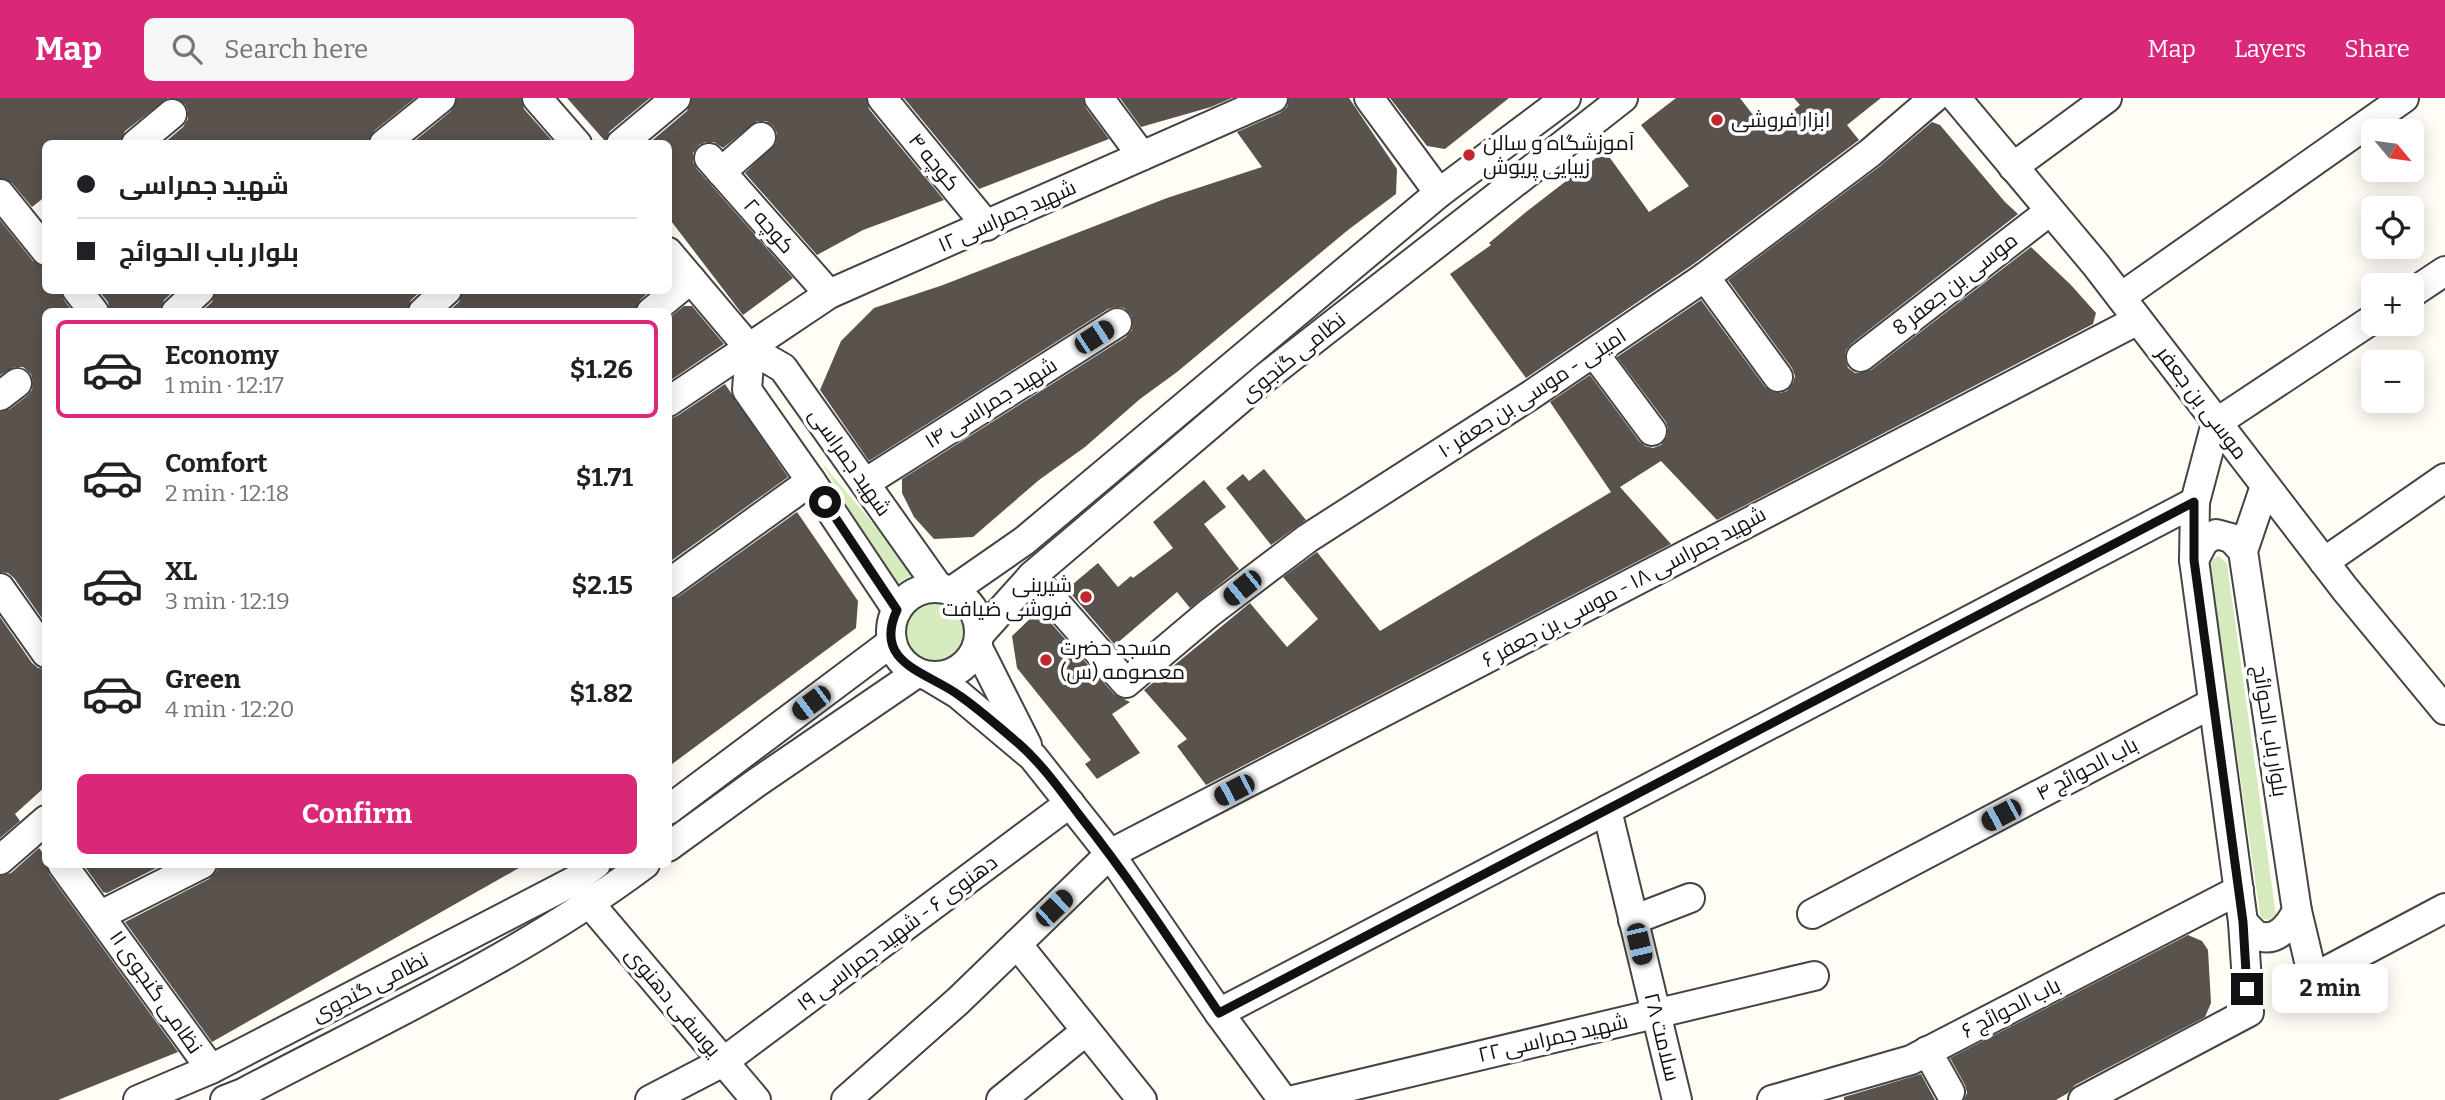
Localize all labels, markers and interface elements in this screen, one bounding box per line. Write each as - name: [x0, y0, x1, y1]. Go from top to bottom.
- search box: [144, 18, 634, 81]
- text: Map: [35, 29, 102, 69]
- icon: search: [168, 30, 206, 68]
- text: Search here: [224, 34, 368, 65]
- text: Map: [2148, 35, 2196, 63]
- text: Layers: [2234, 35, 2306, 63]
- text: Share: [2344, 35, 2410, 63]
- place label: ابزار فروشی: [1731, 107, 1830, 133]
- marker: ابزار فروشی: [1709, 112, 1725, 128]
- north arrow: [2361, 119, 2424, 182]
- map controls: [2361, 119, 2424, 413]
- street label: کوچه ۴: [902, 128, 965, 197]
- place label: آموزشگاه و سالن زیبایی پریوش: [1483, 130, 1635, 181]
- marker: آموزشگاه و سالن زیبایی پریوش: [1461, 147, 1477, 163]
- text: شهید جمراسی: [119, 170, 289, 201]
- street label: شهید جمراسی ۱۲: [934, 174, 1080, 258]
- street label: کوچه ۲: [737, 193, 800, 259]
- button: locate: [2361, 196, 2424, 259]
- street label: موسی بن جعفر 8: [1887, 227, 2023, 341]
- text: بلوار باب الحوائج: [119, 237, 299, 268]
- button: +: [2361, 273, 2424, 336]
- street label: نظامی گنجوی: [1235, 307, 1351, 407]
- car: [1071, 317, 1118, 357]
- street label: امینی - موسی بن جعفر ۱۰: [1433, 322, 1631, 464]
- icon: car: [81, 338, 144, 401]
- text: Economy: [165, 340, 279, 371]
- street label: موسی بن جعفر: [2150, 340, 2253, 465]
- button: −: [2361, 350, 2424, 413]
- street label: شهید جمراسی ۱۴: [920, 352, 1062, 454]
- text: $1.26: [570, 354, 633, 385]
- text: 1 min · 12:17: [165, 371, 284, 399]
- street label: شهید جمراسی: [803, 403, 897, 521]
- icon: car: [81, 446, 144, 509]
- text: Comfort: [165, 448, 268, 479]
- text: $1.71: [576, 462, 633, 493]
- text: 2 min · 12:18: [165, 479, 289, 507]
- route start: [809, 486, 841, 518]
- street label: شهید جمراسی ۱۸ - موسی بن جعفر ۶: [1478, 501, 1770, 673]
- icon: car: [81, 554, 144, 617]
- text: XL: [165, 556, 197, 587]
- car: [1220, 567, 1265, 609]
- text: $2.15: [572, 570, 633, 601]
- place label: شیرینی فروشی ضیافت: [942, 572, 1072, 622]
- text: 3 min · 12:19: [165, 587, 290, 615]
- marker: شیرینی فروشی ضیافت: [1078, 589, 1094, 605]
- place label: مسجد حضرت معصومه (س): [1060, 635, 1185, 685]
- marker: مسجد حضرت معصومه (س): [1038, 652, 1054, 668]
- icon: car: [81, 662, 144, 725]
- street label: بلوار باب الحوائج: [2246, 663, 2293, 799]
- text: Green: [165, 664, 241, 695]
- text: $1.82: [570, 678, 633, 709]
- car: [788, 682, 835, 724]
- text: 4 min · 12:20: [165, 695, 294, 723]
- street label: باب الحوائج ۴: [2032, 731, 2143, 808]
- car: [1211, 771, 1258, 809]
- button: Confirm: [77, 774, 637, 854]
- car: [1978, 796, 2025, 834]
- street label: دهنوی ۶ - شهید جمراسی ۱۹: [792, 849, 1002, 1017]
- car: [1032, 886, 1077, 930]
- car: [1625, 921, 1654, 967]
- street label: نظامی گنجوی ۱۱: [104, 925, 208, 1059]
- street label: یوسفی دهنوی: [620, 942, 727, 1062]
- street label: نظامی گنجوی: [307, 946, 433, 1028]
- callout: 2 min: [2272, 964, 2387, 1014]
- street label: باب الحوائج ۶: [1957, 972, 2065, 1045]
- route end: [2231, 973, 2263, 1005]
- text: 2 min: [2299, 974, 2361, 1002]
- street label: سلامت ۲۸: [1638, 990, 1686, 1084]
- street label: شهید جمراسی ۲۲: [1476, 1008, 1630, 1068]

